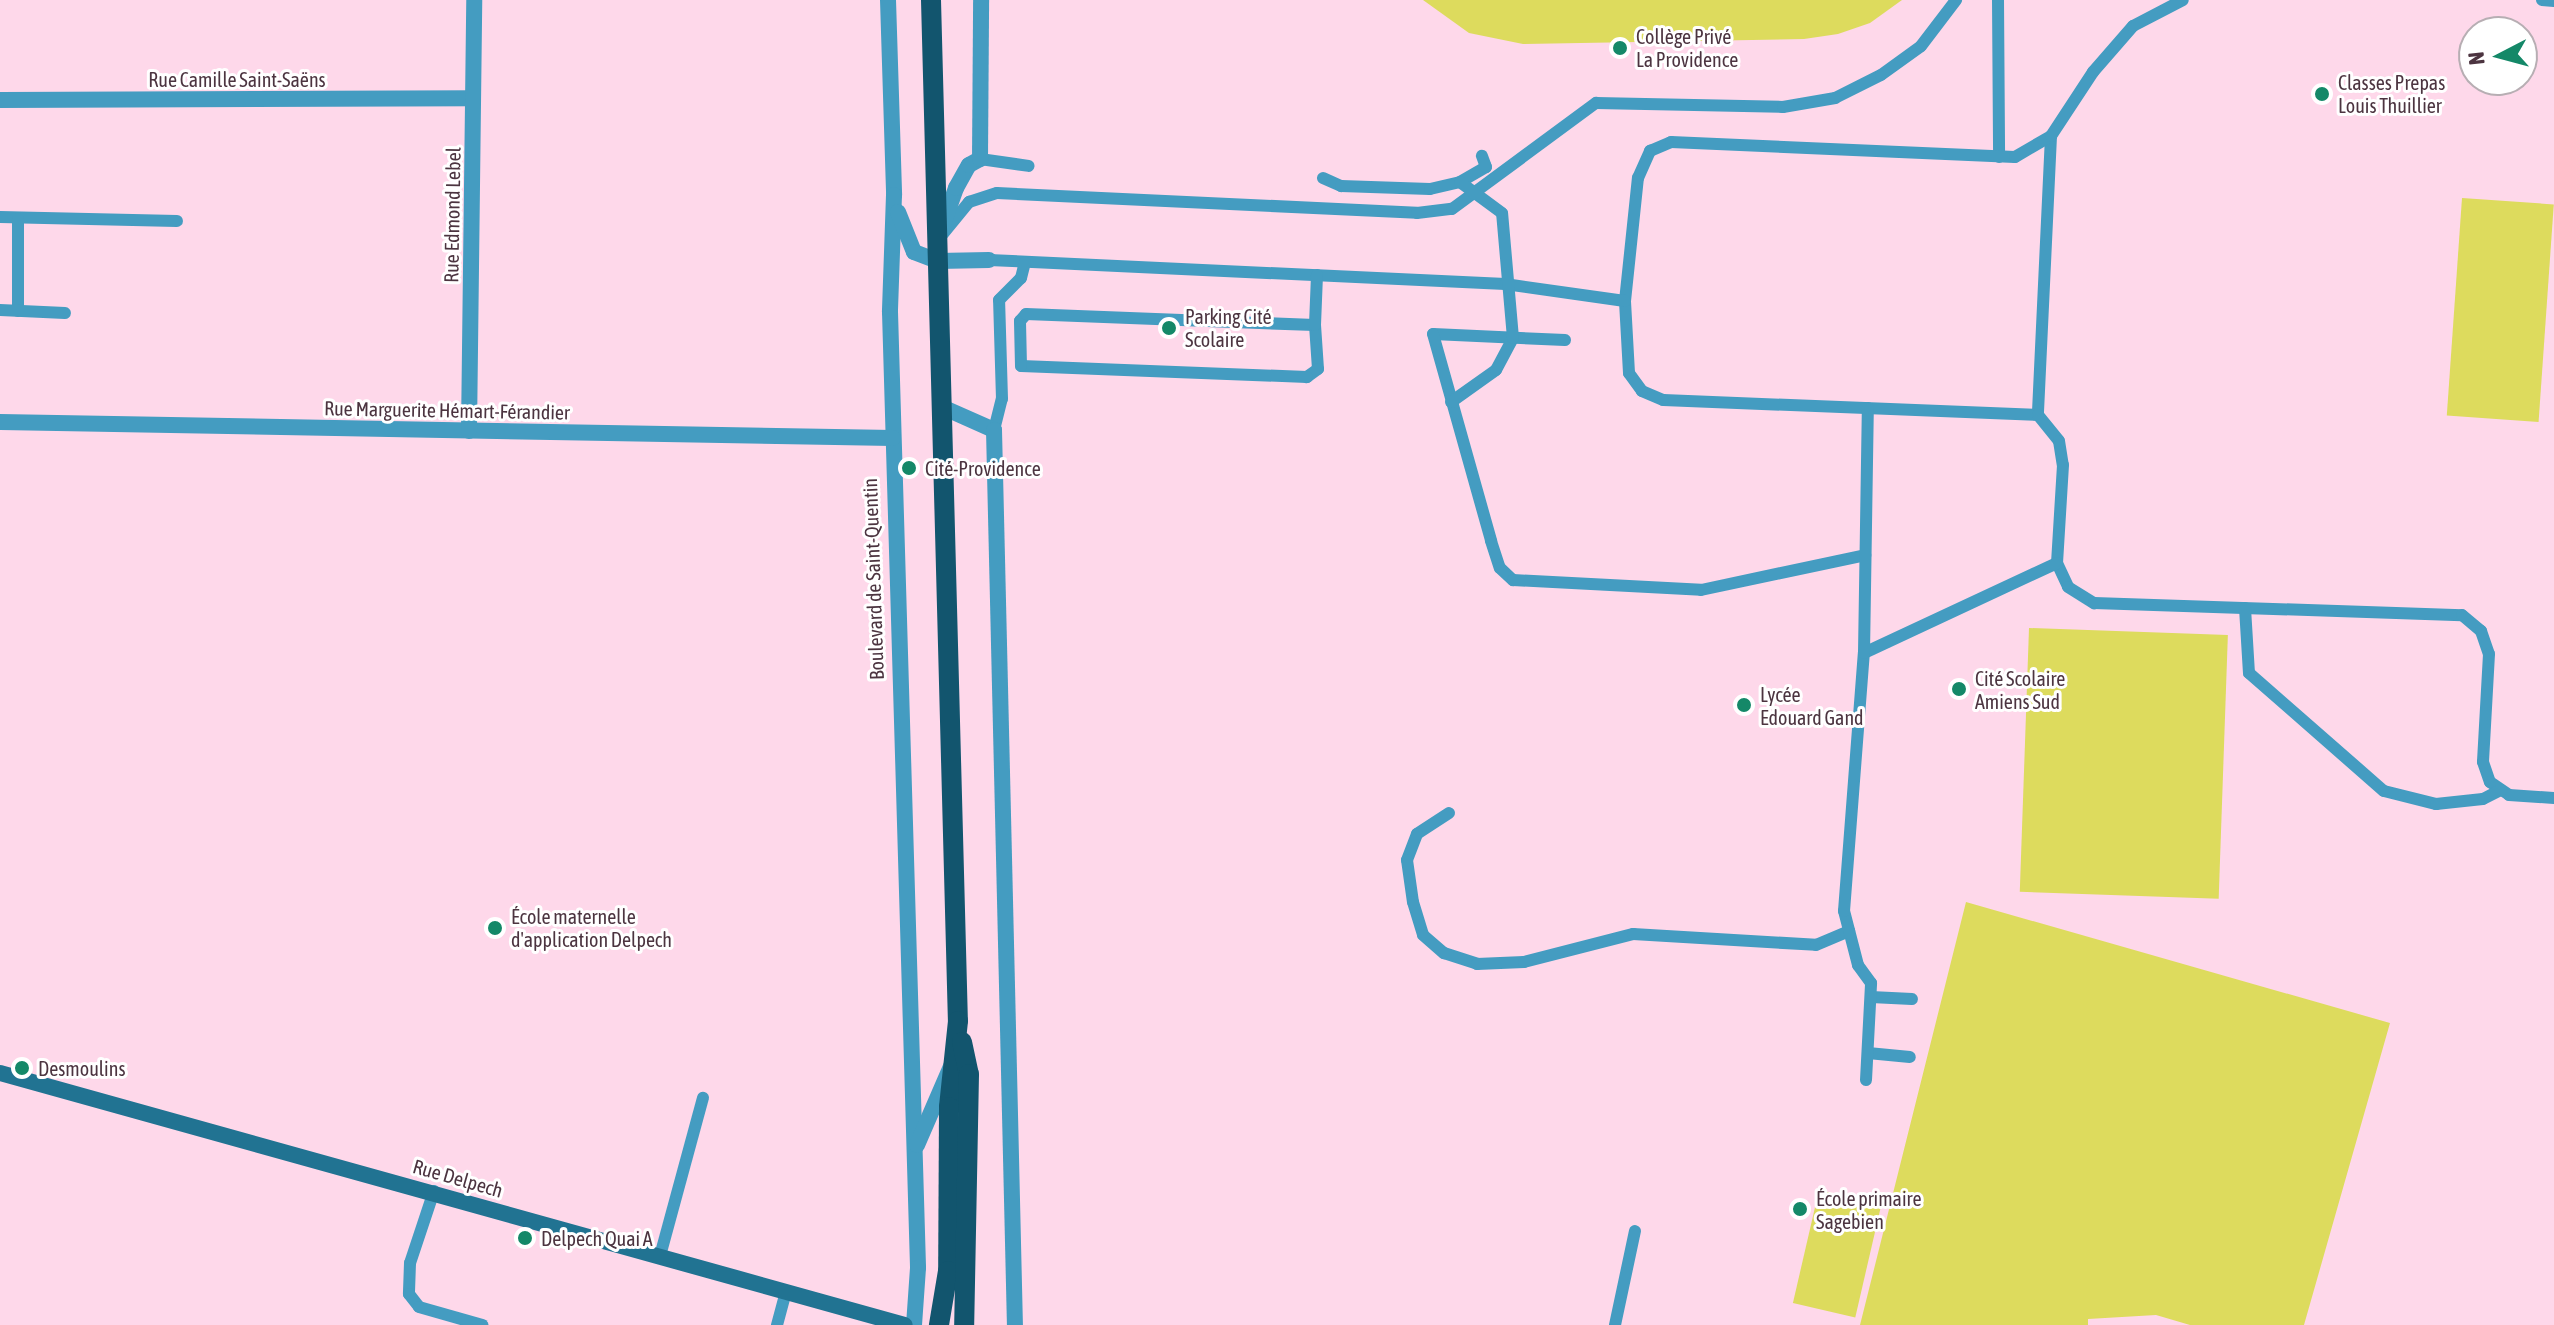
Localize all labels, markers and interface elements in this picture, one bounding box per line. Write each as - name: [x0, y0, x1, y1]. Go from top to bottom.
- north arrow: [2458, 16, 2538, 96]
- place label: Collège Privé La Providence: [1636, 24, 1738, 71]
- marker: Collège Privé La Providence: [1611, 39, 1629, 57]
- text: N: [2463, 50, 2490, 66]
- street label: Rue Camille Saint-Saëns: [148, 67, 326, 91]
- place label: Classes Prepas Louis Thuillier: [2338, 70, 2445, 117]
- marker: Classes Prepas Louis Thuillier: [2313, 85, 2331, 103]
- street label: Rue Edmond Lebel: [439, 147, 465, 283]
- place label: Parking Cité Scolaire: [1185, 304, 1272, 351]
- marker: Parking Cité Scolaire: [1160, 319, 1178, 337]
- street label: Rue Marguerite Hémart-Férandier: [324, 396, 570, 424]
- place label: Cité-Providence: [925, 456, 1041, 480]
- marker: Cité-Providence: [900, 459, 918, 477]
- street label: Boulevard de Saint-Quentin: [857, 478, 889, 680]
- place label: Cité Scolaire Amiens Sud: [1975, 666, 2065, 713]
- marker: Cité Scolaire Amiens Sud: [1950, 680, 1968, 698]
- place label: Lycée Edouard Gand: [1760, 682, 1864, 729]
- marker: Lycée Edouard Gand: [1735, 696, 1753, 714]
- place label: École maternelle d'application Delpech: [511, 904, 672, 951]
- marker: École maternelle d'application Delpech: [486, 919, 504, 937]
- place label: Desmoulins: [38, 1056, 125, 1080]
- marker: Desmoulins: [13, 1059, 31, 1077]
- street label: Rue Delpech: [410, 1154, 506, 1202]
- place label: École primaire Sagebien: [1816, 1186, 1921, 1233]
- marker: École primaire Sagebien: [1791, 1200, 1809, 1218]
- place label: Delpech Quai A: [541, 1226, 653, 1250]
- marker: Delpech Quai A: [516, 1229, 534, 1247]

